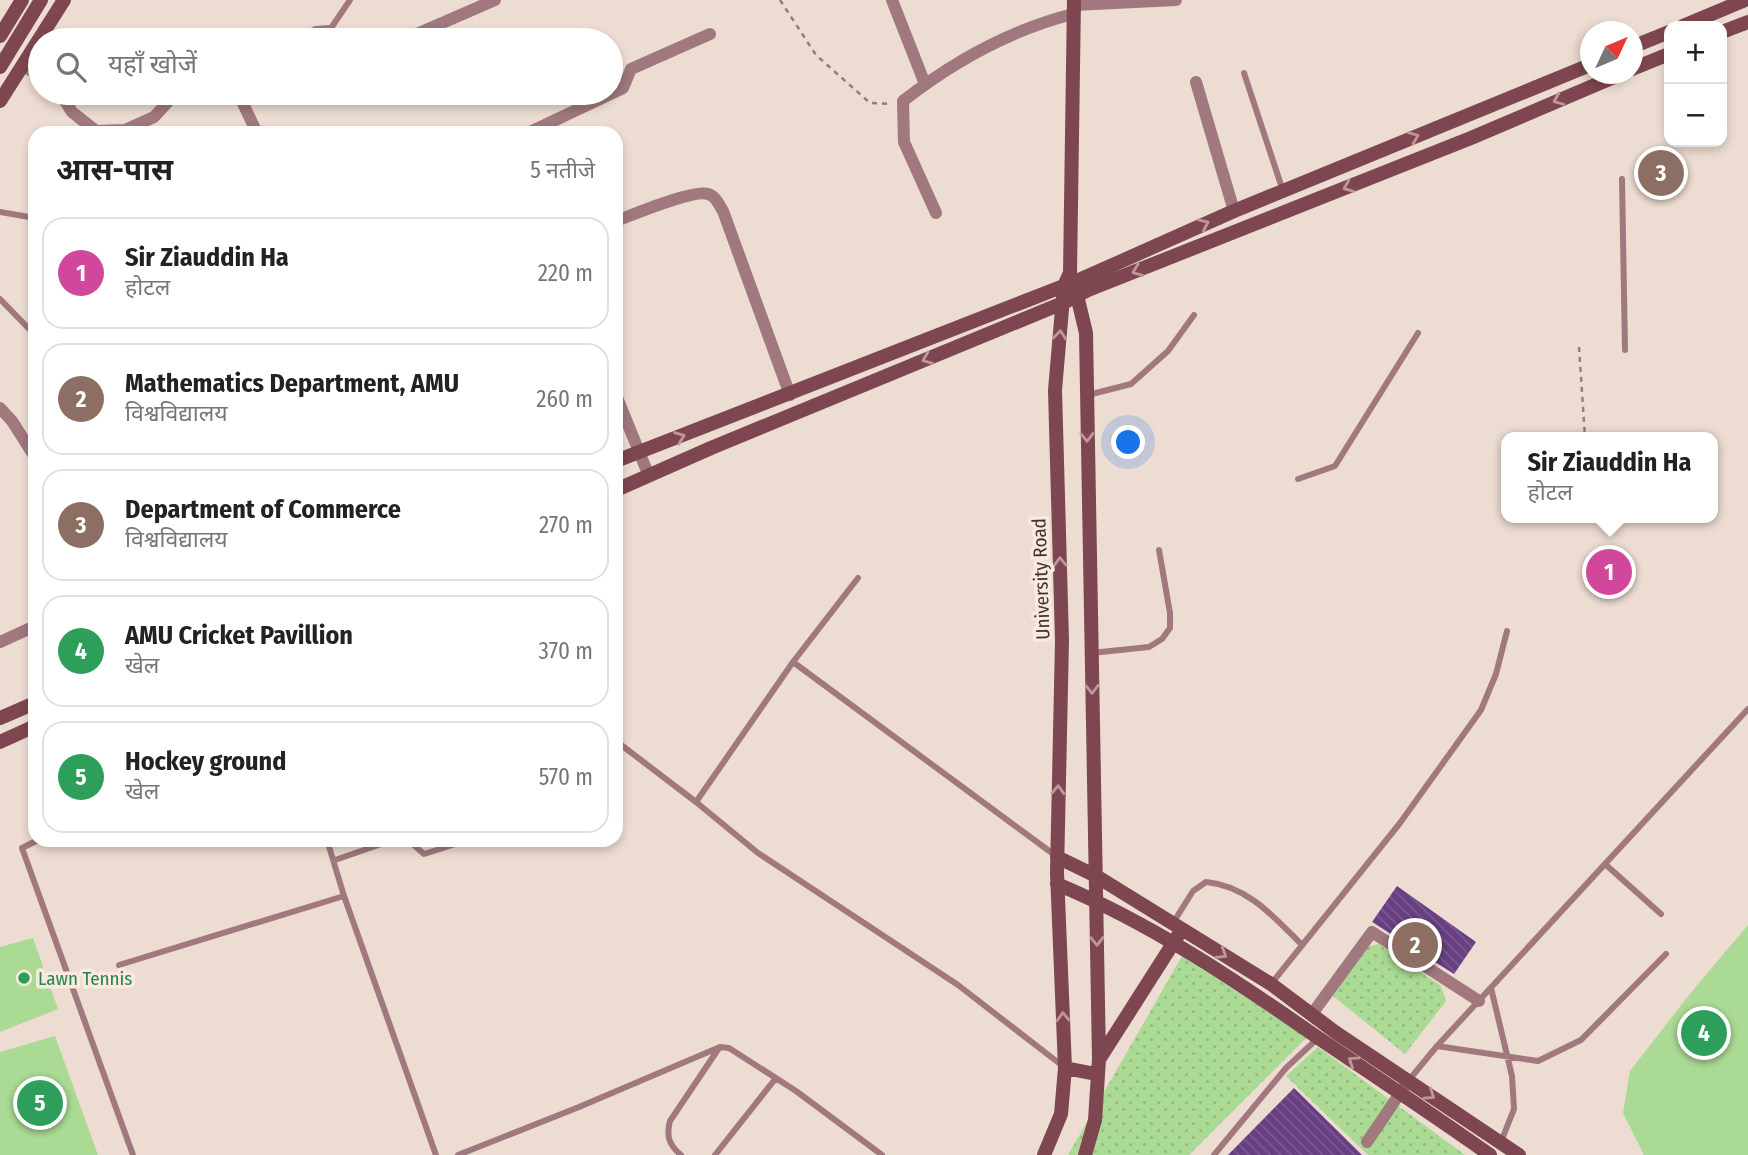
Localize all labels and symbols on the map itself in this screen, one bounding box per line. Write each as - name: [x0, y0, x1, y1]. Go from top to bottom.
- north arrow: [1580, 21, 1643, 84]
- one-way arrow: [1553, 92, 1566, 106]
- one-way arrow: [1406, 131, 1419, 145]
- pin: 3: [1638, 147, 1684, 199]
- one-way arrow: [1343, 179, 1355, 193]
- one-way arrow: [1196, 218, 1209, 232]
- one-way arrow: [1131, 263, 1143, 277]
- one-way arrow: [1052, 329, 1067, 340]
- one-way arrow: [922, 351, 934, 365]
- your location: [1111, 425, 1145, 459]
- one-way arrow: [673, 431, 685, 445]
- one-way arrow: [1080, 432, 1095, 443]
- street label: University Road: [1027, 518, 1055, 640]
- pin: 1: [1586, 546, 1632, 598]
- one-way arrow: [1052, 556, 1068, 567]
- one-way arrow: [1084, 684, 1100, 695]
- one-way arrow: [1050, 784, 1066, 794]
- pin: 2: [1392, 919, 1438, 971]
- one-way arrow: [1089, 936, 1104, 947]
- one-way arrow: [1214, 945, 1227, 958]
- place label: Lawn Tennis: [38, 967, 133, 990]
- marker: Lawn Tennis: [16, 970, 32, 986]
- pin: 4: [1681, 1007, 1727, 1059]
- one-way arrow: [1056, 1011, 1071, 1022]
- one-way arrow: [1348, 1057, 1361, 1069]
- pin: 5: [17, 1077, 63, 1129]
- one-way arrow: [1422, 1086, 1435, 1099]

